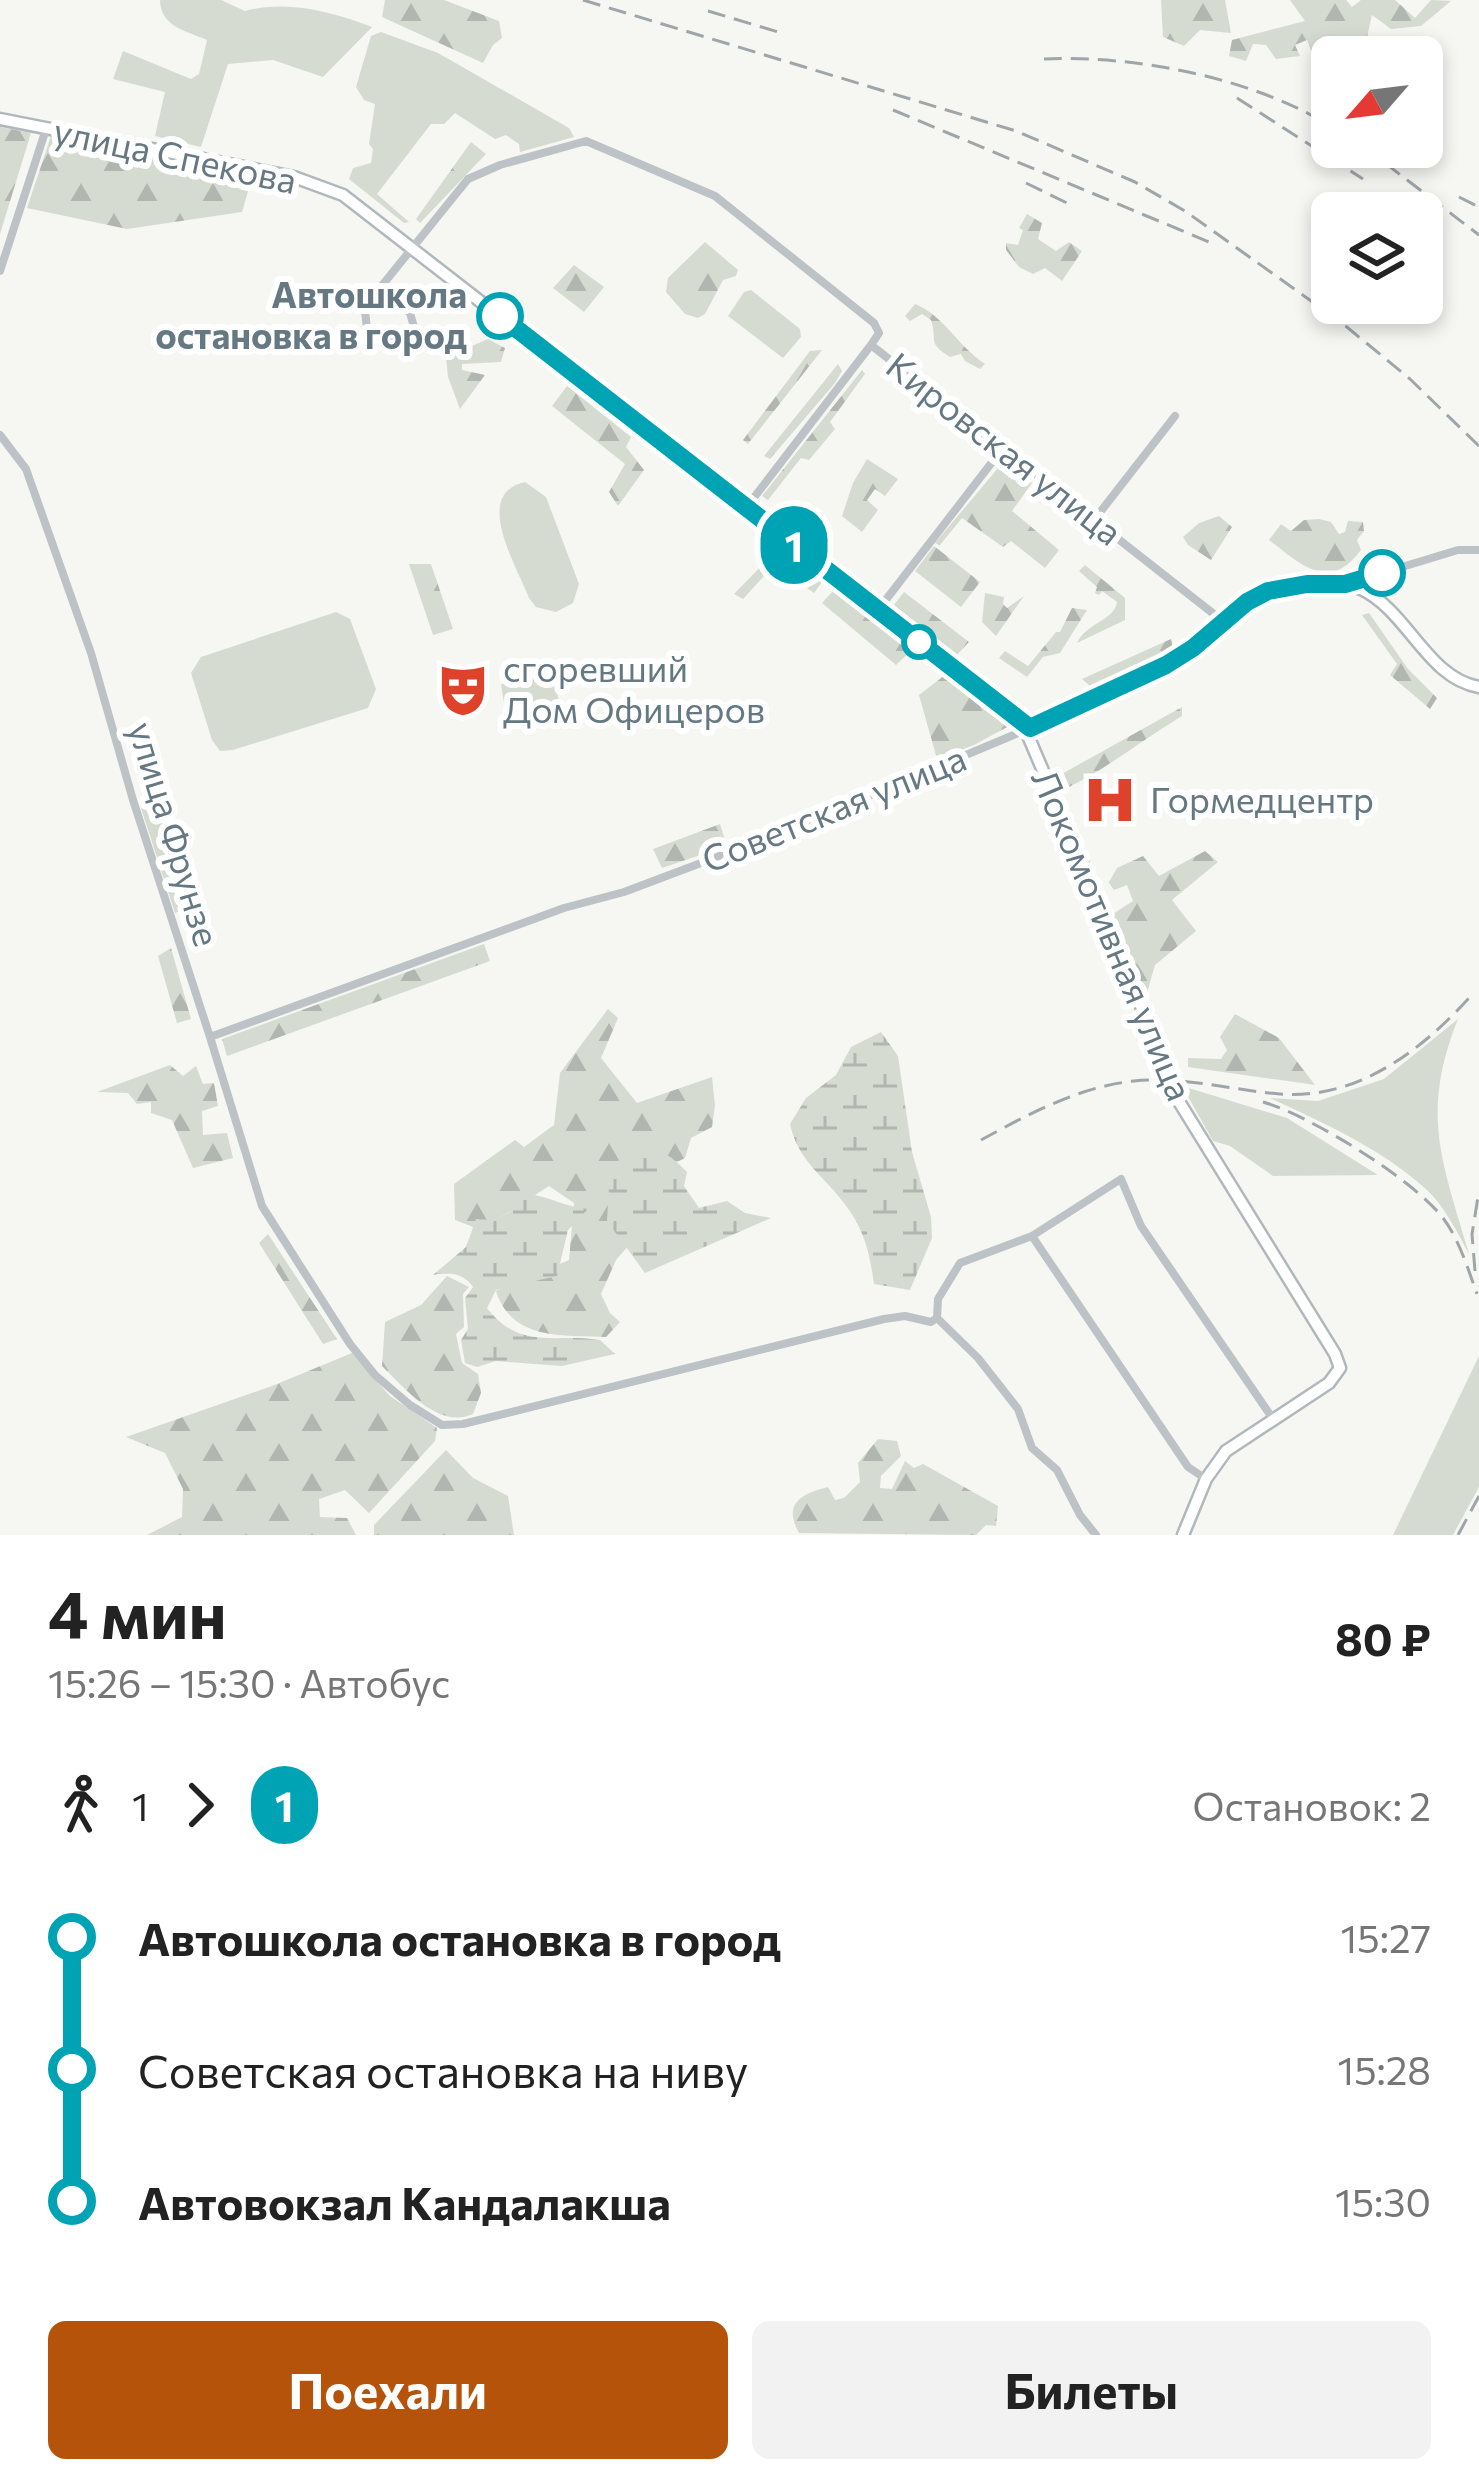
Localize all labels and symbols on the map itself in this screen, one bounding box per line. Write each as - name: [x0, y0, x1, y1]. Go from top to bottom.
- north arrow: [1311, 36, 1443, 168]
- street label: улица Спекова: [50, 107, 301, 201]
- place label: Автошкола остановка в город: [155, 271, 467, 356]
- marker: Автошкола остановка в город: [478, 294, 522, 338]
- street label: Кировская улица: [879, 342, 1132, 553]
- line badge: 1: [755, 506, 833, 584]
- unlabelled marker: [1360, 551, 1404, 595]
- unlabelled marker: [903, 626, 935, 658]
- place label: сгоревший Дом Офицеров: [503, 645, 765, 730]
- theatre icon: сгоревший Дом Офицеров: [434, 661, 492, 719]
- street label: улица Фрунзе: [121, 716, 231, 951]
- street label: Советская улица: [695, 734, 972, 880]
- street label: Локомотивная улица: [1024, 762, 1204, 1106]
- hospital icon: Гормедцентр: [1081, 771, 1139, 829]
- place label: Гормедцентр: [1150, 776, 1374, 820]

